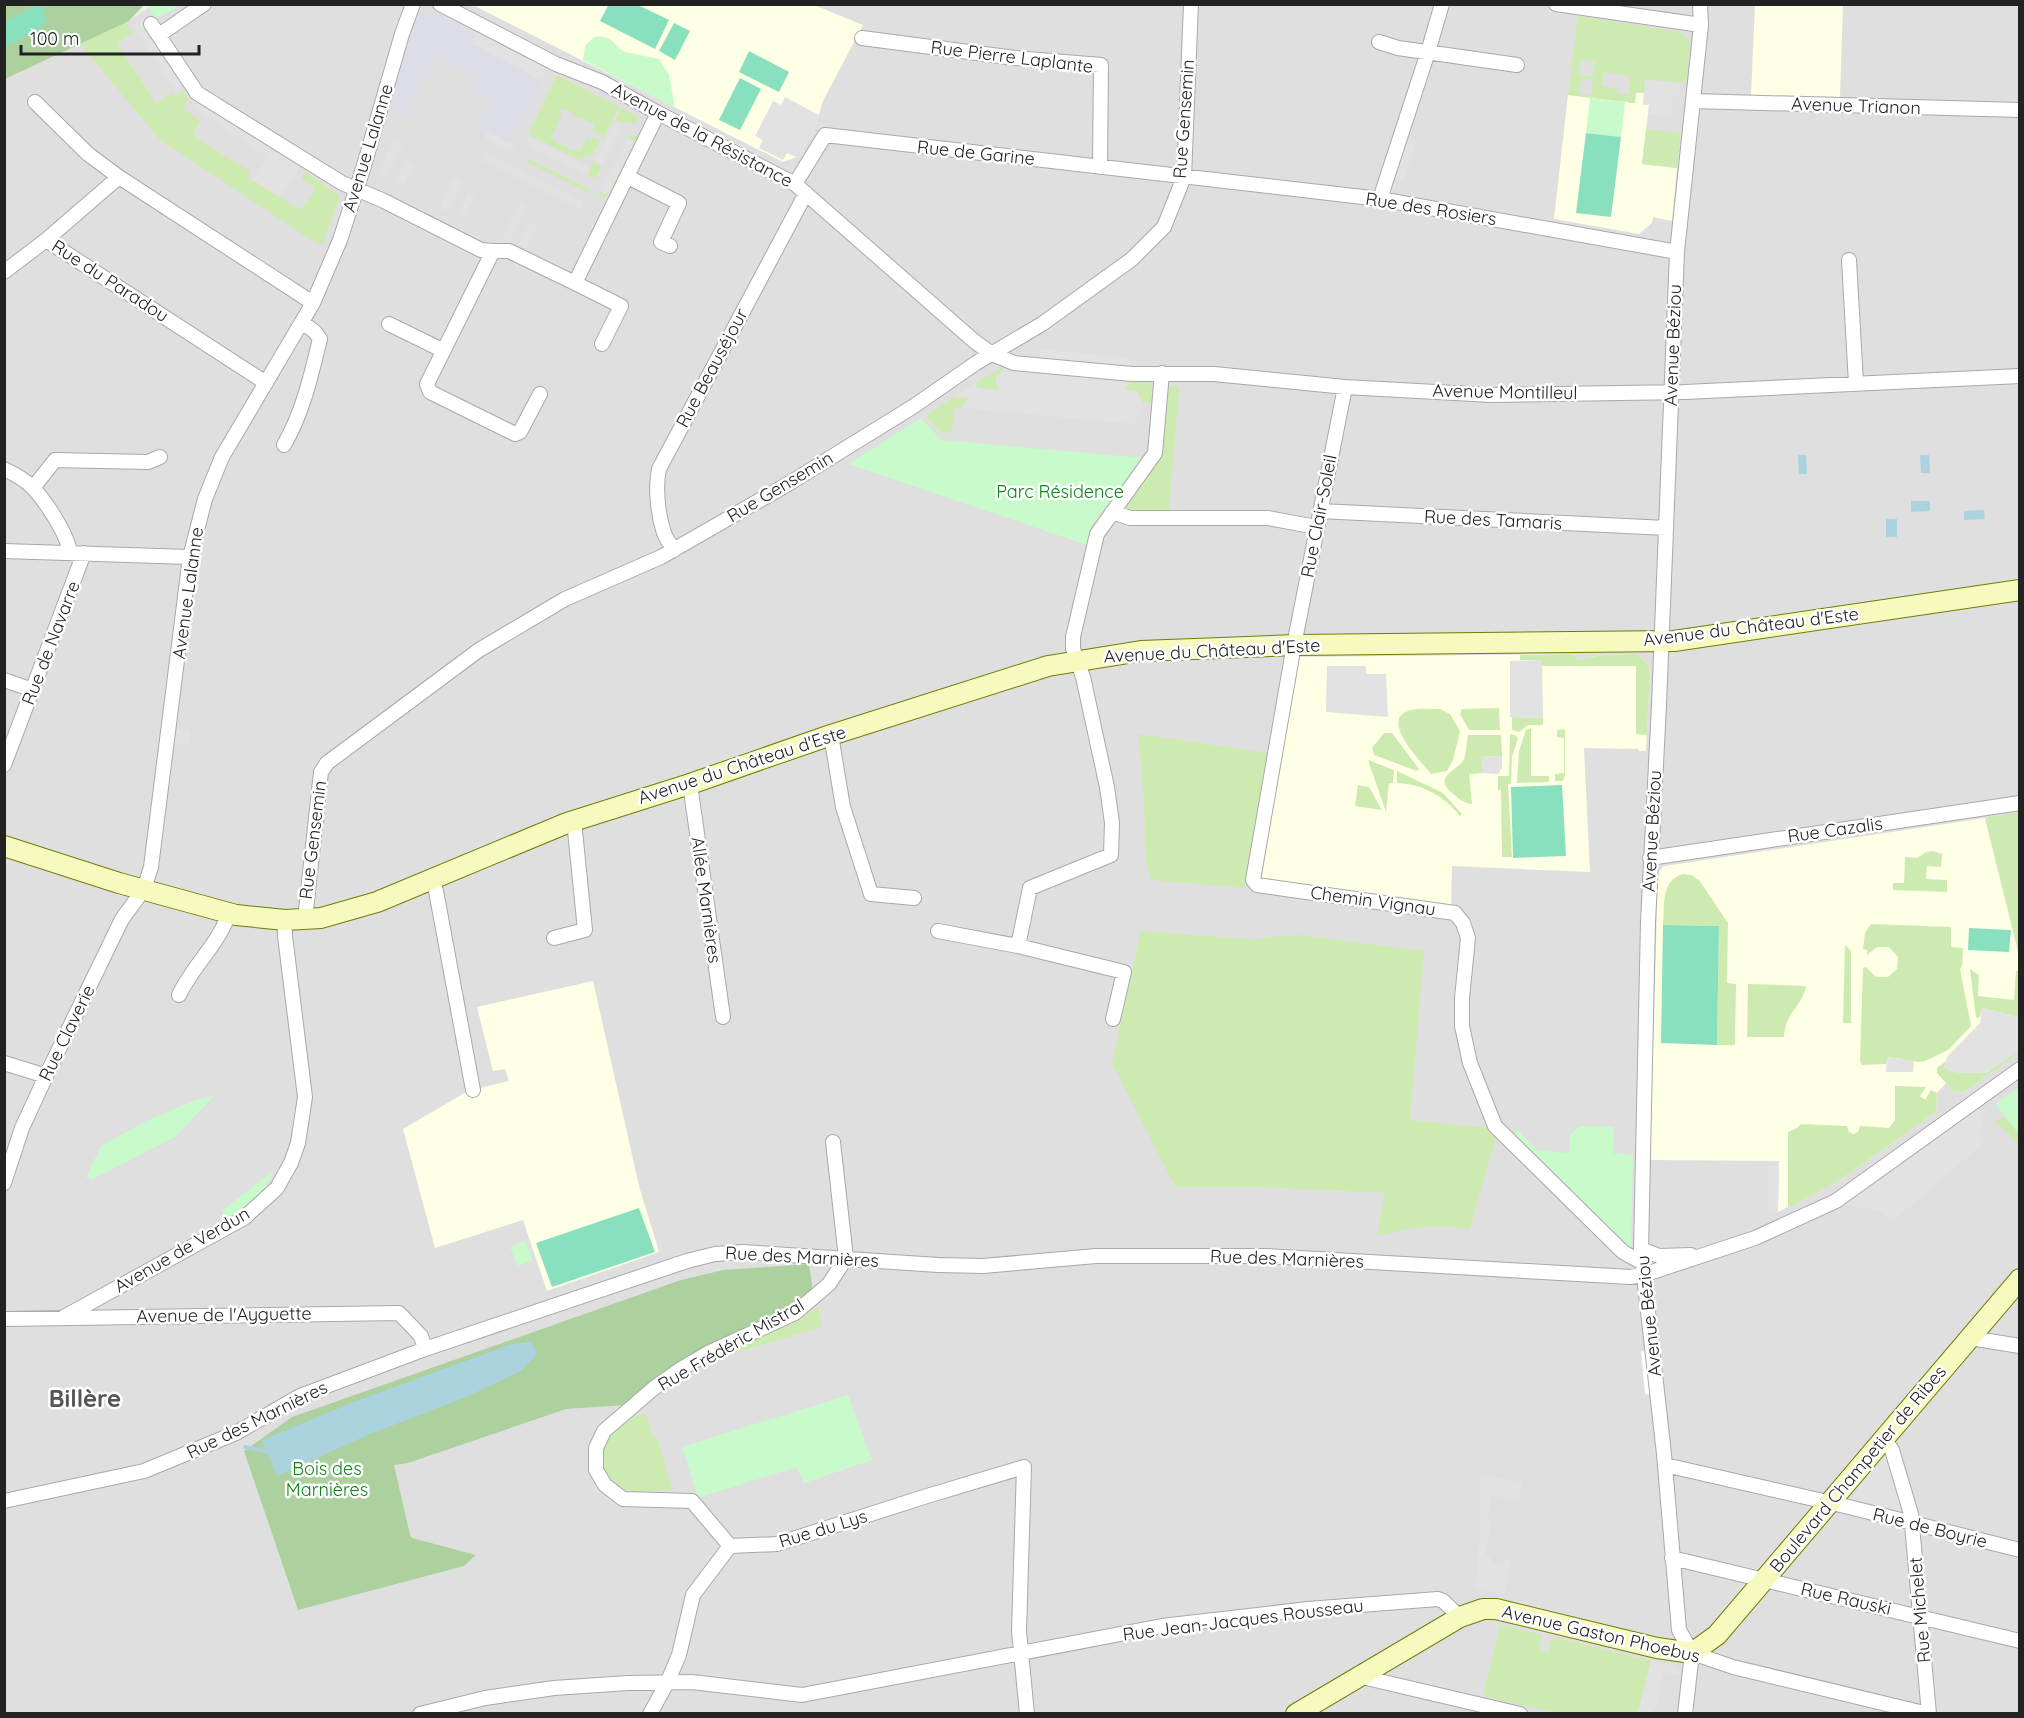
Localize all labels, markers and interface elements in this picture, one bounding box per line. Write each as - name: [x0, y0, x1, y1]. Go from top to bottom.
- scale bar: [21, 18, 200, 56]
- text: 100 m: [30, 27, 79, 50]
- street label: Rue Pierre Laplante: [930, 35, 1095, 78]
- street label: Rue Gensemin: [1168, 59, 1199, 179]
- street label: Avenue de la Résistance: [608, 77, 797, 192]
- street label: Avenue Lalanne: [337, 81, 398, 215]
- street label: Avenue Trianon: [1791, 92, 1921, 119]
- street label: Rue de Garine: [916, 135, 1036, 170]
- street label: Rue des Rosiers: [1364, 187, 1498, 230]
- street label: Rue du Paradou: [48, 234, 173, 327]
- street label: Avenue Béziou: [1659, 284, 1686, 406]
- street label: Rue Beauséjour: [671, 304, 753, 431]
- street label: Avenue Montilleul: [1432, 379, 1578, 404]
- street label: Rue Gensemin: [723, 446, 837, 527]
- street label: Rue Clair-Soleil: [1295, 452, 1342, 579]
- park label: Parc Résidence: [996, 480, 1124, 503]
- street label: Rue des Tamaris: [1423, 504, 1563, 535]
- street label: Avenue Lalanne: [167, 525, 208, 660]
- street label: Rue de Navarre: [16, 578, 85, 708]
- street label: Avenue du Château d'Este: [1642, 602, 1860, 651]
- street label: Avenue du Château d'Este: [1103, 633, 1321, 668]
- street label: Avenue du Château d'Este: [635, 720, 849, 809]
- street label: Avenue Béziou: [1637, 769, 1666, 892]
- street label: Rue Gensemin: [294, 779, 331, 901]
- street label: Rue Cazalis: [1786, 811, 1884, 848]
- street label: Allée Marnières: [686, 835, 727, 965]
- street label: Chemin Vignau: [1309, 880, 1437, 921]
- street label: Rue Claverie: [33, 981, 100, 1085]
- street label: Avenue de Verdun: [110, 1201, 254, 1298]
- street label: Rue des Marnières: [725, 1241, 879, 1272]
- street label: Rue des Marnières: [1210, 1244, 1364, 1273]
- street label: Avenue Béziou: [1631, 1254, 1666, 1378]
- street label: Rue Frédéric Mistral: [654, 1293, 808, 1396]
- street label: Avenue de l'Ayguette: [136, 1301, 312, 1328]
- street label: Boulevard Champetier de Ribes: [1764, 1360, 1951, 1577]
- street label: Rue des Marnières: [183, 1375, 331, 1464]
- district label: Billère: [49, 1383, 121, 1413]
- park label: Bois des Marnières: [286, 1457, 368, 1501]
- street label: Rue de Boyrie: [1871, 1502, 1990, 1553]
- street label: Rue du Lys: [776, 1504, 870, 1553]
- street label: Rue Michelet: [1903, 1556, 1936, 1664]
- street label: Rue Rauski: [1799, 1577, 1894, 1620]
- street label: Rue Jean-Jacques Rousseau: [1121, 1593, 1365, 1646]
- street label: Avenue Gaston Phoebus: [1500, 1600, 1702, 1667]

